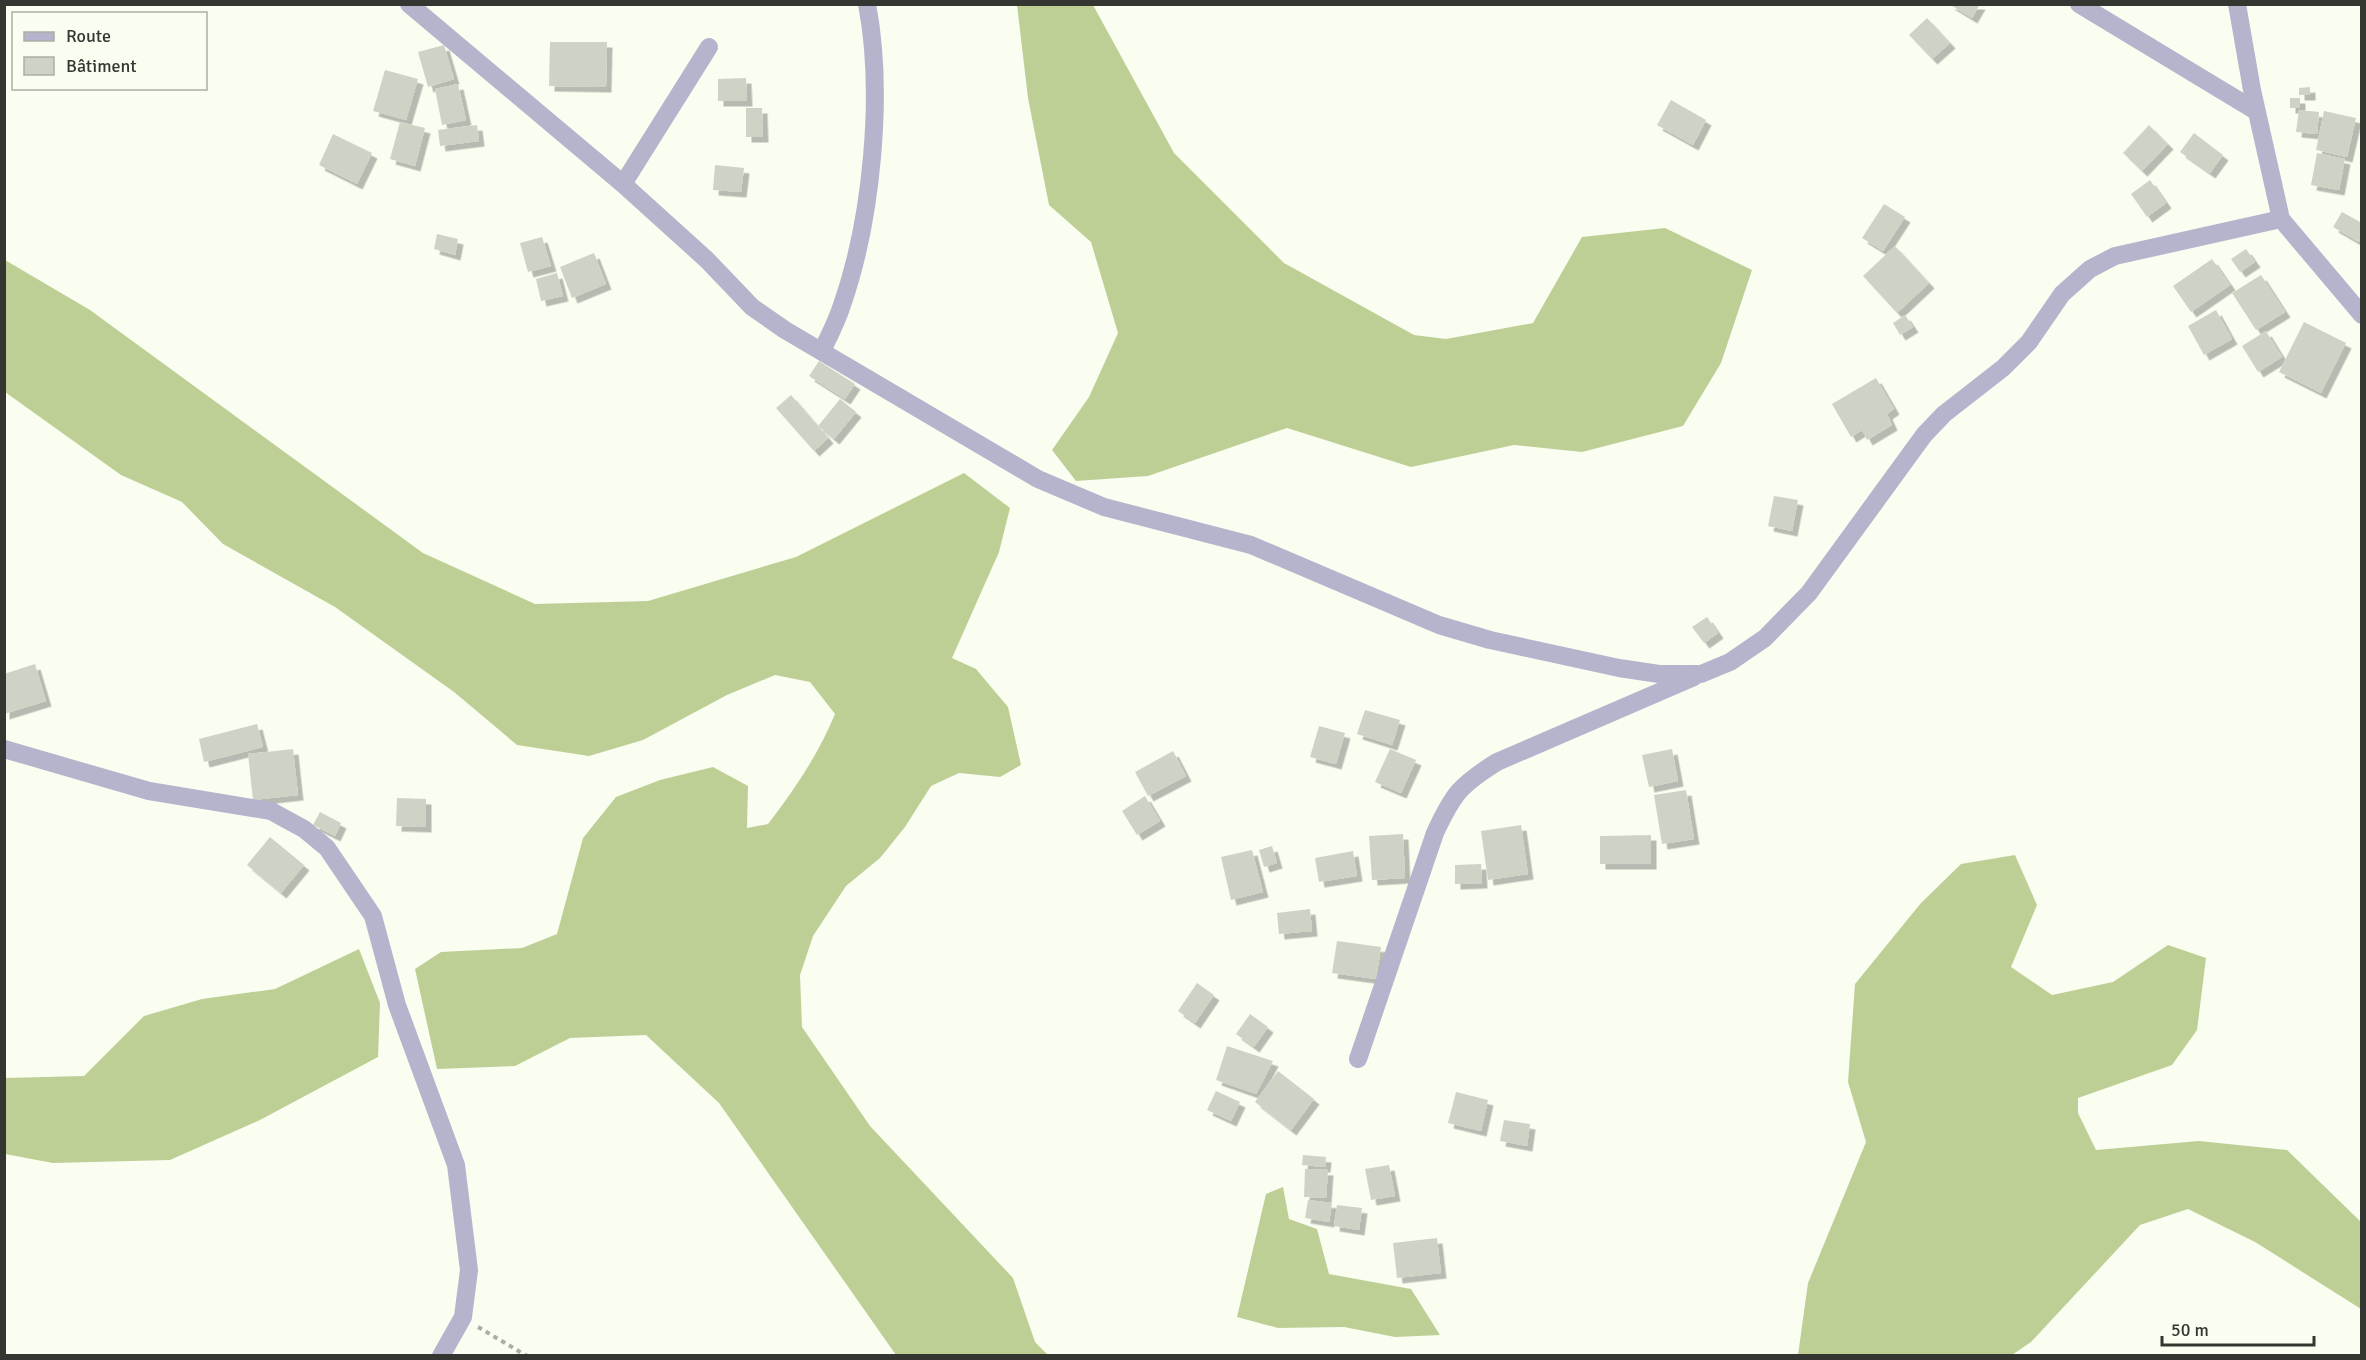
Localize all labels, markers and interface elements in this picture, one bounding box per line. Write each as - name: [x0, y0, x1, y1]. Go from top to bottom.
- legend: [12, 12, 207, 90]
- text: Route: [66, 25, 111, 47]
- text: Bâtiment: [66, 55, 137, 77]
- scale bar: [2162, 1309, 2314, 1347]
- text: 50 m: [2171, 1319, 2209, 1341]

